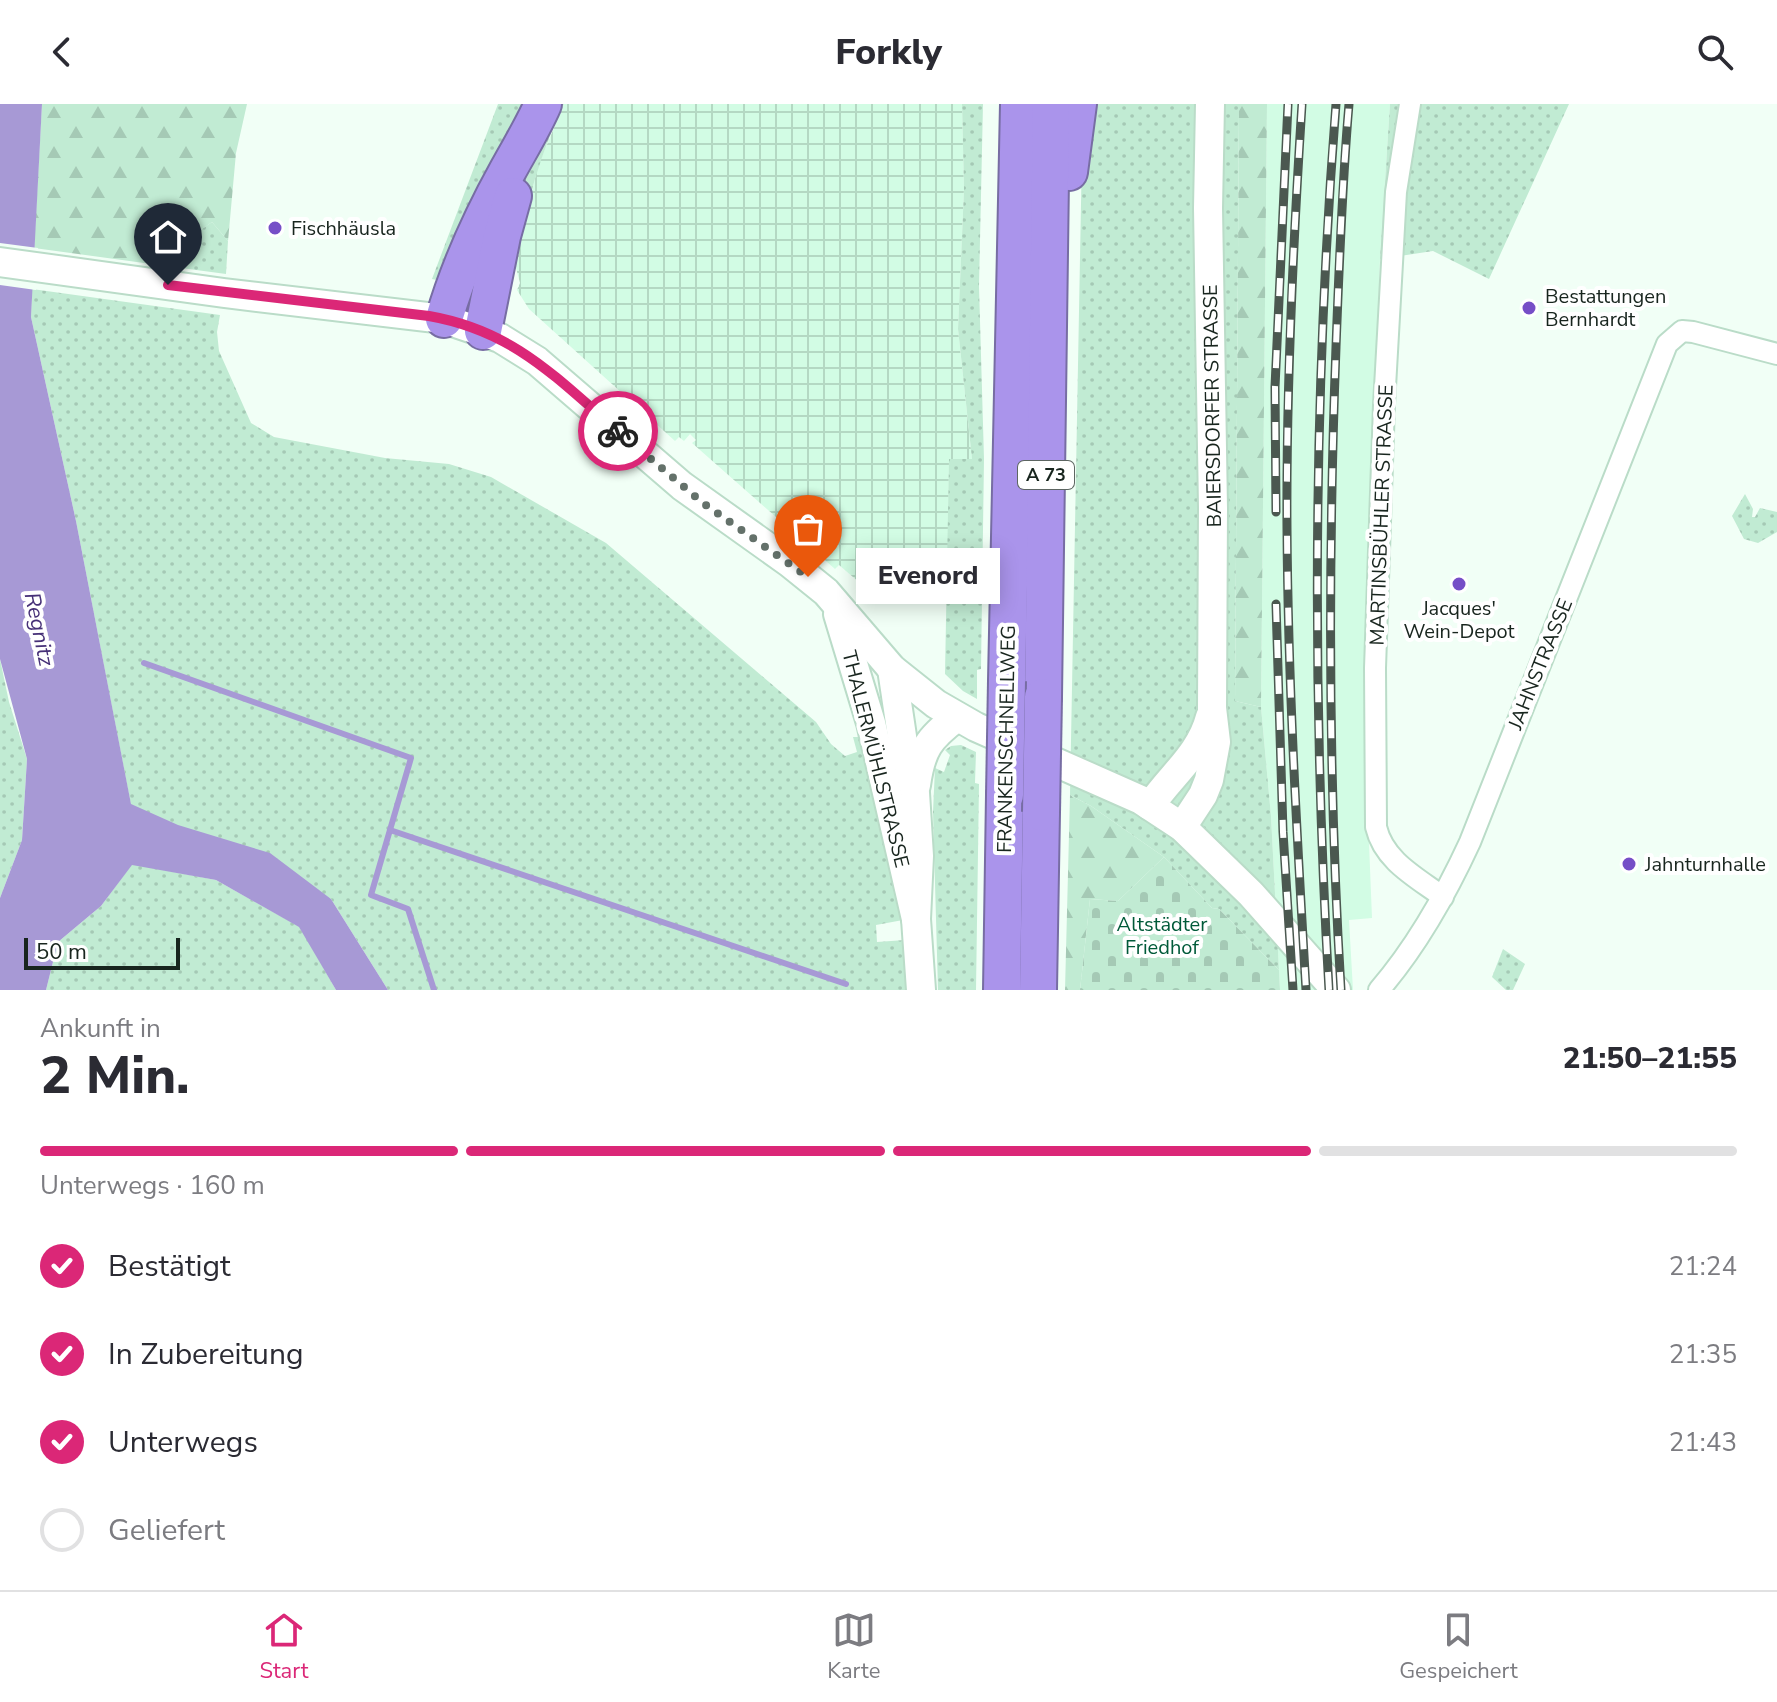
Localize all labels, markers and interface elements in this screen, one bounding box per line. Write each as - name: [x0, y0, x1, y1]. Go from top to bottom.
- text: Forkly: [835, 28, 942, 77]
- icon: back: [40, 30, 84, 74]
- icon: search: [1693, 30, 1737, 74]
- pin: [134, 203, 202, 285]
- icon: home: [146, 215, 190, 259]
- place label: Fischhäusla: [291, 215, 396, 242]
- marker: Fischhäusla: [266, 219, 284, 237]
- place label: Bestattungen Bernhardt: [1545, 283, 1666, 333]
- street label: BAIERSDORFER STRASSE: [1197, 284, 1228, 528]
- marker: Bestattungen Bernhardt: [1520, 299, 1538, 317]
- street label: MARTINSBÜHLER STRASSE: [1363, 384, 1400, 646]
- courier: [578, 391, 658, 471]
- icon: bike: [596, 409, 640, 453]
- road number: A 73: [1018, 461, 1074, 489]
- pin: [774, 495, 842, 577]
- icon: bag: [786, 507, 830, 551]
- callout: Evenord: [856, 549, 1000, 605]
- text: Evenord: [878, 558, 978, 593]
- marker: Jacques' Wein-Depot: [1450, 575, 1468, 593]
- water label: Regnitz: [17, 590, 62, 670]
- place label: Jacques' Wein-Depot: [1403, 595, 1516, 645]
- street label: JAHNSTRASSE: [1502, 595, 1579, 735]
- street label: FRANKENSCHNELLWEG: [991, 625, 1022, 853]
- street label: THALERMÜHLSTRASSE: [835, 648, 916, 871]
- place label: Jahnturnhalle: [1644, 851, 1766, 878]
- marker: Jahnturnhalle: [1620, 855, 1638, 873]
- park label: Altstädter Friedhof: [1117, 911, 1207, 961]
- scale bar: [24, 934, 180, 970]
- text: 50 m: [36, 937, 87, 967]
- text: Ankunft in: [40, 1011, 161, 1046]
- text: 21:50–21:55: [1562, 1038, 1737, 1079]
- text: 2 Min.: [40, 1040, 190, 1111]
- text: Unterwegs · 160 m: [40, 1168, 265, 1203]
- icon: check: [40, 1244, 84, 1288]
- text: Bestätigt: [108, 1246, 230, 1287]
- text: 21:24: [1669, 1249, 1737, 1284]
- icon: check: [40, 1332, 84, 1376]
- text: In Zubereitung: [108, 1334, 304, 1375]
- text: 21:35: [1669, 1337, 1737, 1372]
- icon: check: [40, 1420, 84, 1464]
- text: Unterwegs: [108, 1422, 258, 1463]
- text: 21:43: [1669, 1425, 1737, 1460]
- text: Geliefert: [108, 1510, 225, 1551]
- tab: Start: [259, 1608, 308, 1686]
- tab: Karte: [827, 1608, 880, 1686]
- tab: Gespeichert: [1399, 1608, 1518, 1686]

